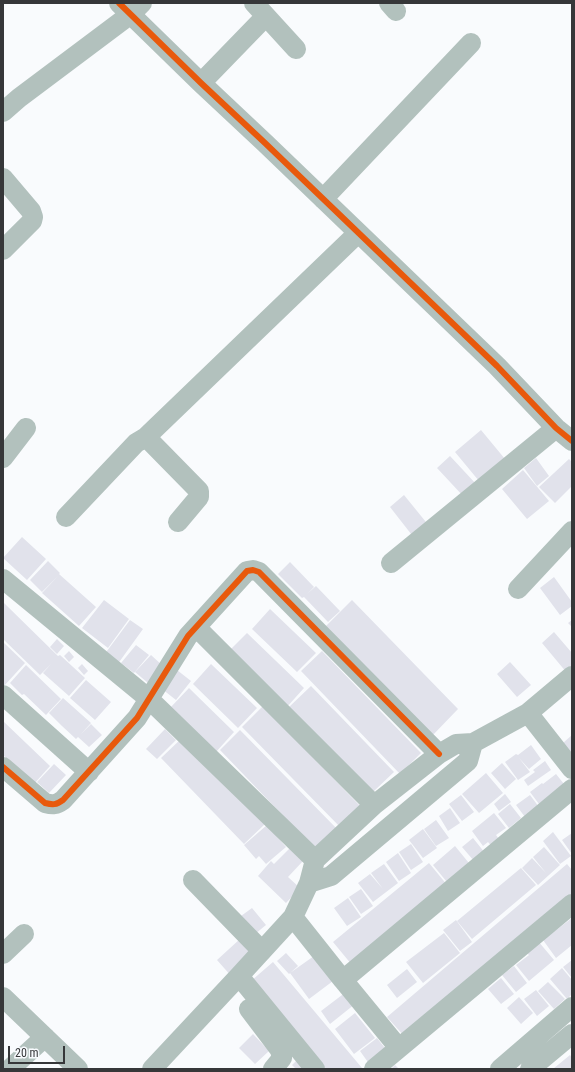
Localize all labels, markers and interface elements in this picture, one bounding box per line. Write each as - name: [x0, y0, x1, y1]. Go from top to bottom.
- scale bar: [10, 1038, 67, 1064]
- text: 20 m: [15, 1046, 39, 1060]

